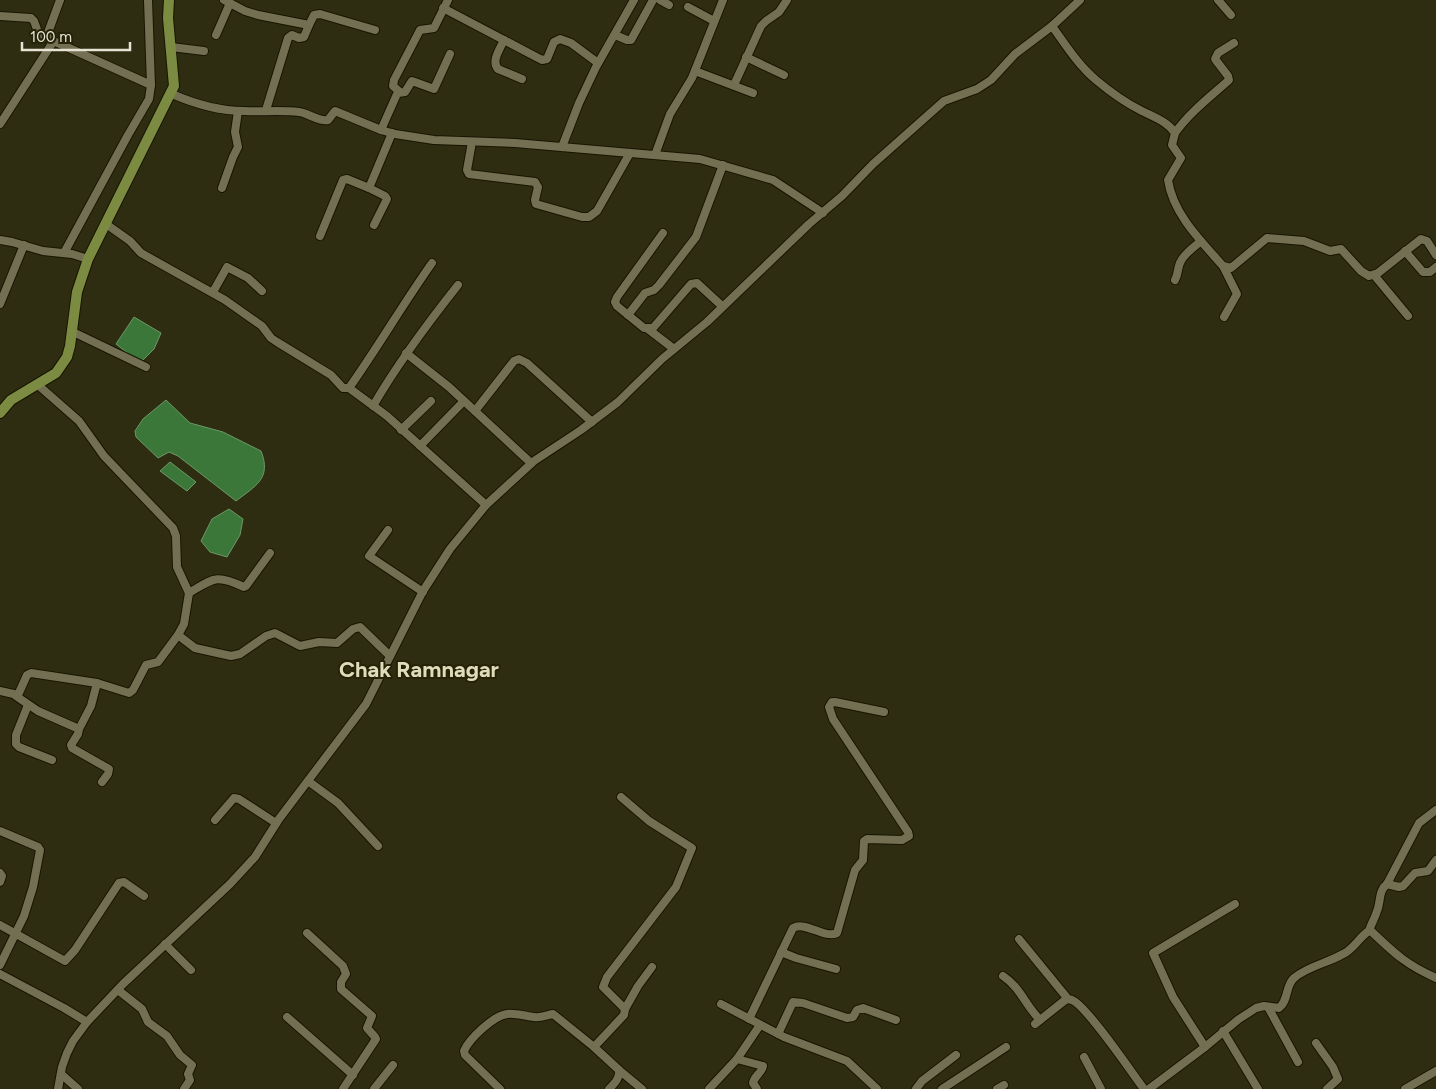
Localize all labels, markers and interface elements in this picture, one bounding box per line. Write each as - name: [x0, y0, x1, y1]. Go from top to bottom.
- scale bar: [22, 20, 130, 52]
- text: 100 m: [30, 28, 72, 46]
- district label: Chak Ramnagar: [339, 656, 500, 683]

